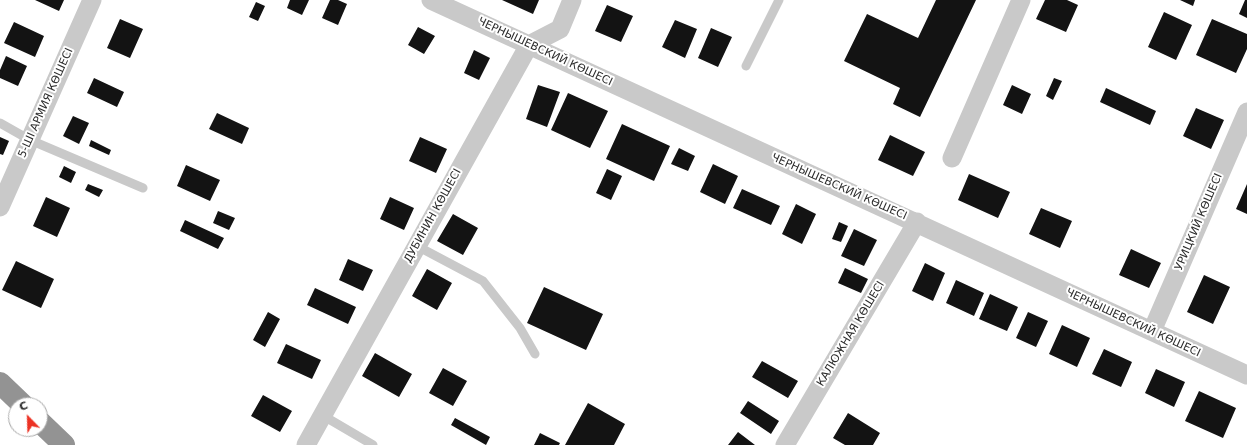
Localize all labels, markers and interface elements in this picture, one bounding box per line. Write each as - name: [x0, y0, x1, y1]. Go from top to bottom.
- street label: ЧЕРНЫШЕВСКИЙ КӨШЕСІ: [476, 15, 614, 89]
- street label: 5-ШІ АРМИЯ КӨШЕСІ: [16, 46, 76, 160]
- street label: ЧЕРНЫШЕВСКИЙ КӨШЕСІ: [769, 151, 909, 223]
- street label: ДУБИНИН КӨШЕСІ: [402, 167, 464, 265]
- street label: УРИЦКИЙ КӨШЕСІ: [1173, 172, 1225, 272]
- street label: КАЛЮЖНАЯ КӨШЕСІ: [814, 279, 888, 389]
- street label: ЧЕРНЫШЕВСКИЙ КӨШЕСІ: [1064, 286, 1202, 360]
- north arrow: [8, 397, 48, 437]
- text: С: [17, 399, 30, 414]

